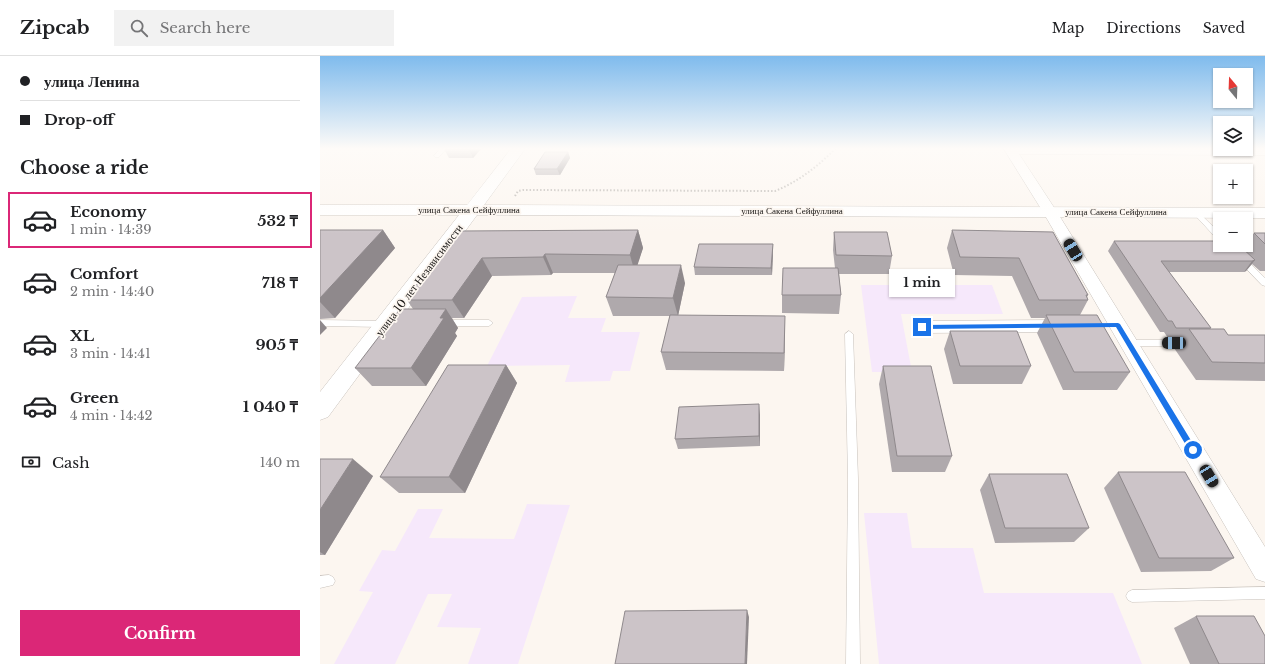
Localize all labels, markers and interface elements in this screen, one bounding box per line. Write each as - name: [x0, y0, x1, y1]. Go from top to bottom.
- search box: [114, 10, 394, 46]
- text: Zipcab: [20, 16, 90, 39]
- icon: search: [128, 17, 150, 39]
- text: Search here: [160, 18, 250, 37]
- text: Map: [1052, 19, 1084, 37]
- text: Directions: [1106, 19, 1181, 37]
- text: Saved: [1203, 19, 1245, 37]
- north arrow: [1213, 68, 1253, 108]
- map controls: [1213, 68, 1253, 252]
- text: улица Ленина: [44, 72, 139, 91]
- text: Drop-off: [44, 110, 114, 129]
- button: layers: [1213, 116, 1253, 156]
- text: Choose a ride: [20, 157, 149, 179]
- button: +: [1213, 164, 1253, 204]
- icon: car: [22, 202, 58, 238]
- text: Economy: [70, 202, 147, 221]
- street label: улица Сакена Сейфуллина: [418, 204, 520, 215]
- street label: улица Сакена Сейфуллина: [741, 205, 843, 216]
- street label: улица Сакена Сейфуллина: [1065, 206, 1167, 217]
- text: 532 ₸: [258, 211, 298, 230]
- button: −: [1213, 212, 1253, 252]
- text: 1 min · 14:39: [70, 221, 152, 238]
- street label: улица 10 лет Независимости: [372, 221, 466, 339]
- car: [1062, 237, 1084, 263]
- icon: car: [22, 264, 58, 300]
- text: Comfort: [70, 264, 138, 283]
- callout: 1 min: [889, 269, 955, 297]
- text: 718 ₸: [262, 273, 298, 292]
- text: 1 min: [903, 274, 941, 291]
- text: 2 min · 14:40: [70, 283, 154, 300]
- route end: [913, 318, 931, 336]
- icon: car: [22, 326, 58, 362]
- text: XL: [70, 326, 94, 345]
- text: 905 ₸: [255, 335, 298, 354]
- car: [1162, 337, 1186, 349]
- text: 3 min · 14:41: [70, 345, 151, 362]
- icon: car: [22, 388, 58, 424]
- text: Green: [70, 388, 119, 407]
- text: 1 040 ₸: [243, 397, 298, 416]
- text: 4 min · 14:42: [70, 407, 153, 424]
- route start: [1184, 441, 1202, 459]
- icon: cash: [20, 451, 42, 473]
- text: Cash: [52, 453, 89, 472]
- text: 140 m: [260, 454, 300, 471]
- car: [1198, 463, 1220, 489]
- button: Confirm: [20, 610, 300, 656]

